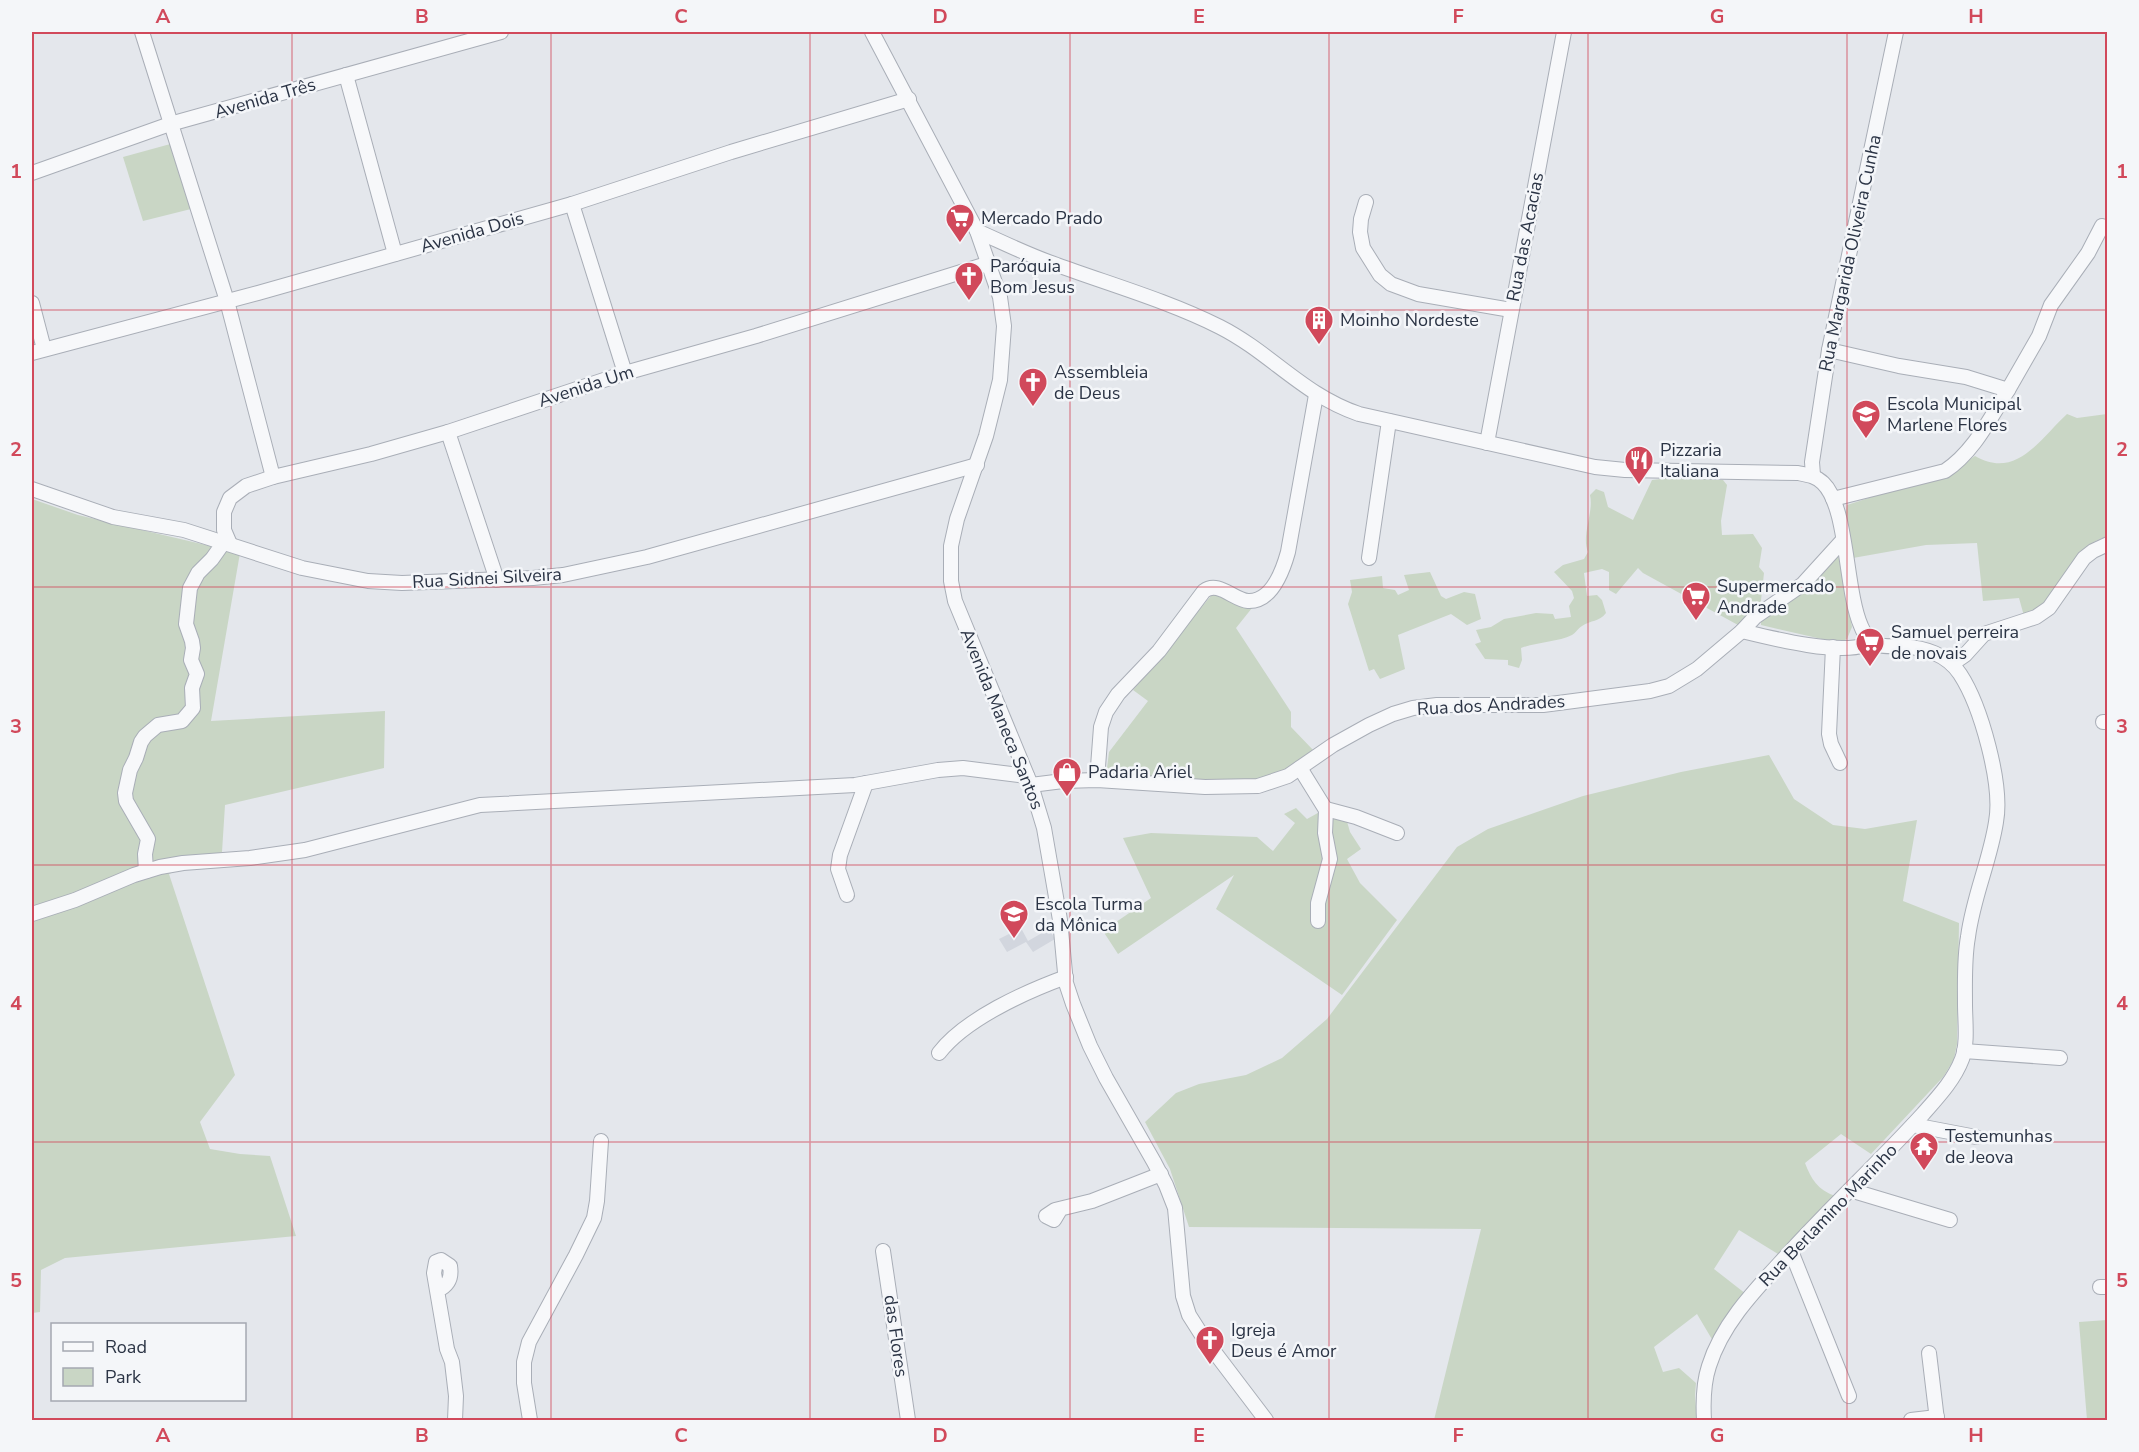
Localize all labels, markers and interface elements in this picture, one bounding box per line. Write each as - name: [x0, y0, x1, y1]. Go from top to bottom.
- text: A: [156, 3, 171, 30]
- text: B: [415, 3, 429, 30]
- text: C: [674, 3, 688, 30]
- text: D: [932, 3, 948, 30]
- text: E: [1193, 3, 1205, 30]
- text: F: [1452, 3, 1464, 30]
- text: G: [1710, 3, 1724, 30]
- text: H: [1968, 3, 1984, 30]
- street label: Avenida Três: [211, 72, 319, 124]
- street label: Rua Margarida Oliveira Cunha: [1813, 132, 1887, 374]
- text: 1: [10, 158, 22, 185]
- text: 1: [2116, 158, 2128, 185]
- street label: Rua das Acacias: [1501, 170, 1549, 304]
- supermarket icon: Mercado Prado: [944, 202, 976, 244]
- street label: Avenida Dois: [417, 206, 527, 258]
- place label: Mercado Prado: [981, 206, 1103, 230]
- place label: Paróquia Bom Jesus: [990, 254, 1075, 299]
- church icon: Paróquia Bom Jesus: [953, 260, 985, 302]
- building icon: Moinho Nordeste: [1303, 304, 1335, 346]
- place label: Moinho Nordeste: [1340, 308, 1479, 332]
- street label: Avenida Um: [535, 359, 637, 413]
- place label: Assembleia de Deus: [1054, 360, 1148, 405]
- church icon: Assembleia de Deus: [1017, 366, 1049, 408]
- place label: Escola Municipal Marlene Flores: [1887, 392, 2022, 437]
- school or university icon: Escola Municipal Marlene Flores: [1850, 398, 1882, 440]
- text: 2: [10, 436, 22, 463]
- text: 2: [2116, 436, 2128, 463]
- place label: Pizzaria Italiana: [1660, 438, 1722, 483]
- restaurant icon: Pizzaria Italiana: [1623, 444, 1655, 486]
- street label: Rua Sidnei Silveira: [412, 562, 562, 594]
- place label: Supermercado Andrade: [1717, 574, 1834, 619]
- supermarket icon: Supermercado Andrade: [1680, 580, 1712, 622]
- place label: Samuel perreira de novais: [1891, 620, 2019, 665]
- street label: Avenida Maneca Santos: [955, 625, 1049, 813]
- supermarket icon: Samuel perreira de novais: [1854, 626, 1886, 668]
- street label: Rua dos Andrades: [1416, 689, 1566, 721]
- text: 3: [10, 713, 22, 740]
- text: 3: [2116, 713, 2128, 740]
- shop icon: Padaria Ariel: [1051, 756, 1083, 798]
- place label: Padaria Ariel: [1088, 760, 1193, 784]
- place label: Escola Turma da Mônica: [1035, 892, 1143, 937]
- school or university icon: Escola Turma da Mônica: [998, 898, 1030, 940]
- text: 4: [10, 990, 22, 1017]
- text: 4: [2116, 990, 2128, 1017]
- place label: Testemunhas de Jeova: [1945, 1124, 2053, 1169]
- temple icon: Testemunhas de Jeova: [1908, 1130, 1940, 1172]
- street label: Rua Berlamino Marinho: [1753, 1138, 1903, 1292]
- text: 5: [10, 1267, 22, 1294]
- text: 5: [2116, 1267, 2128, 1294]
- street label: das Flores: [878, 1293, 914, 1379]
- place label: Igreja Deus é Amor: [1231, 1318, 1337, 1363]
- legend: [51, 1323, 246, 1401]
- church icon: Igreja Deus é Amor: [1194, 1324, 1226, 1366]
- text: Road: [105, 1335, 147, 1359]
- text: Park: [105, 1365, 142, 1389]
- text: A: [156, 1422, 171, 1449]
- text: B: [415, 1422, 429, 1449]
- text: C: [674, 1422, 688, 1449]
- text: D: [932, 1422, 948, 1449]
- text: E: [1193, 1422, 1205, 1449]
- text: F: [1452, 1422, 1464, 1449]
- text: G: [1710, 1422, 1724, 1449]
- text: H: [1968, 1422, 1984, 1449]

